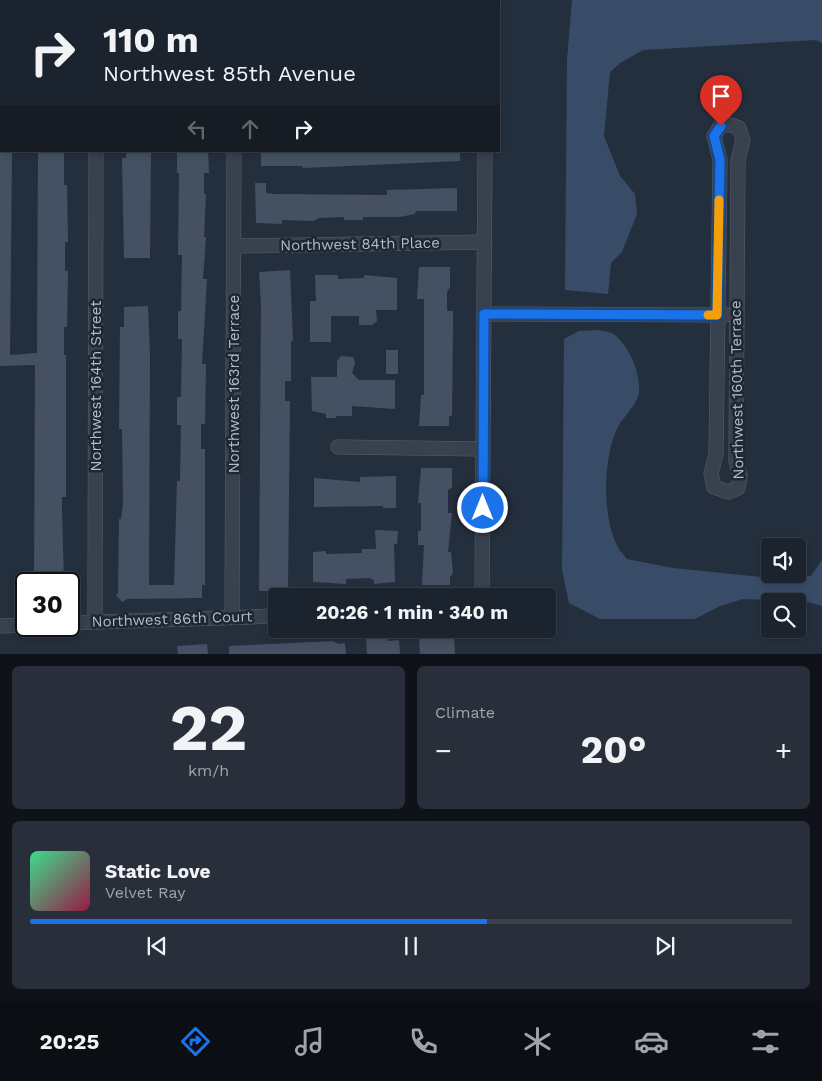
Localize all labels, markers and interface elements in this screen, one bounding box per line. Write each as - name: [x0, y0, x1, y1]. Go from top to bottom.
- text: 110 m: [103, 19, 199, 61]
- icon: right: [20, 20, 85, 85]
- text: Northwest 85th Avenue: [103, 61, 356, 86]
- pin: [700, 75, 742, 126]
- icon: arrive: [707, 82, 735, 110]
- icon: left: [183, 115, 211, 143]
- icon: ahead: [236, 115, 264, 143]
- icon: right: [289, 115, 317, 143]
- street label: Northwest 84th Place: [280, 234, 440, 254]
- street label: Northwest 163rd Terrace: [225, 295, 243, 473]
- street label: Northwest 164th Street: [87, 300, 105, 471]
- street label: Northwest 160th Terrace: [726, 300, 748, 480]
- position arrow: [456, 481, 508, 533]
- map controls: [761, 538, 806, 638]
- button: sound: [761, 538, 806, 583]
- speed limit sign: 30: [15, 572, 80, 637]
- button: search: [761, 593, 806, 638]
- text: 20:26 · 1 min · 340 m: [316, 601, 508, 624]
- street label: Northwest 86th Court: [91, 607, 253, 631]
- text: 22: [170, 690, 247, 766]
- text: Climate: [435, 703, 495, 722]
- text: 20°: [581, 728, 646, 772]
- text: −: [435, 734, 452, 767]
- text: +: [775, 734, 792, 767]
- text: km/h: [188, 761, 229, 780]
- text: Static Love: [105, 860, 210, 883]
- text: Velvet Ray: [105, 883, 185, 902]
- icon: previous: [143, 932, 171, 960]
- icon: pause: [397, 932, 425, 960]
- icon: next: [651, 932, 679, 960]
- icon: directions: [178, 1024, 213, 1059]
- icon: music: [292, 1024, 327, 1059]
- icon: phone: [406, 1024, 441, 1059]
- icon: climate: [520, 1024, 555, 1059]
- icon: car: [634, 1024, 669, 1059]
- icon: filters: [748, 1024, 783, 1059]
- text: 20:25: [39, 1029, 99, 1054]

